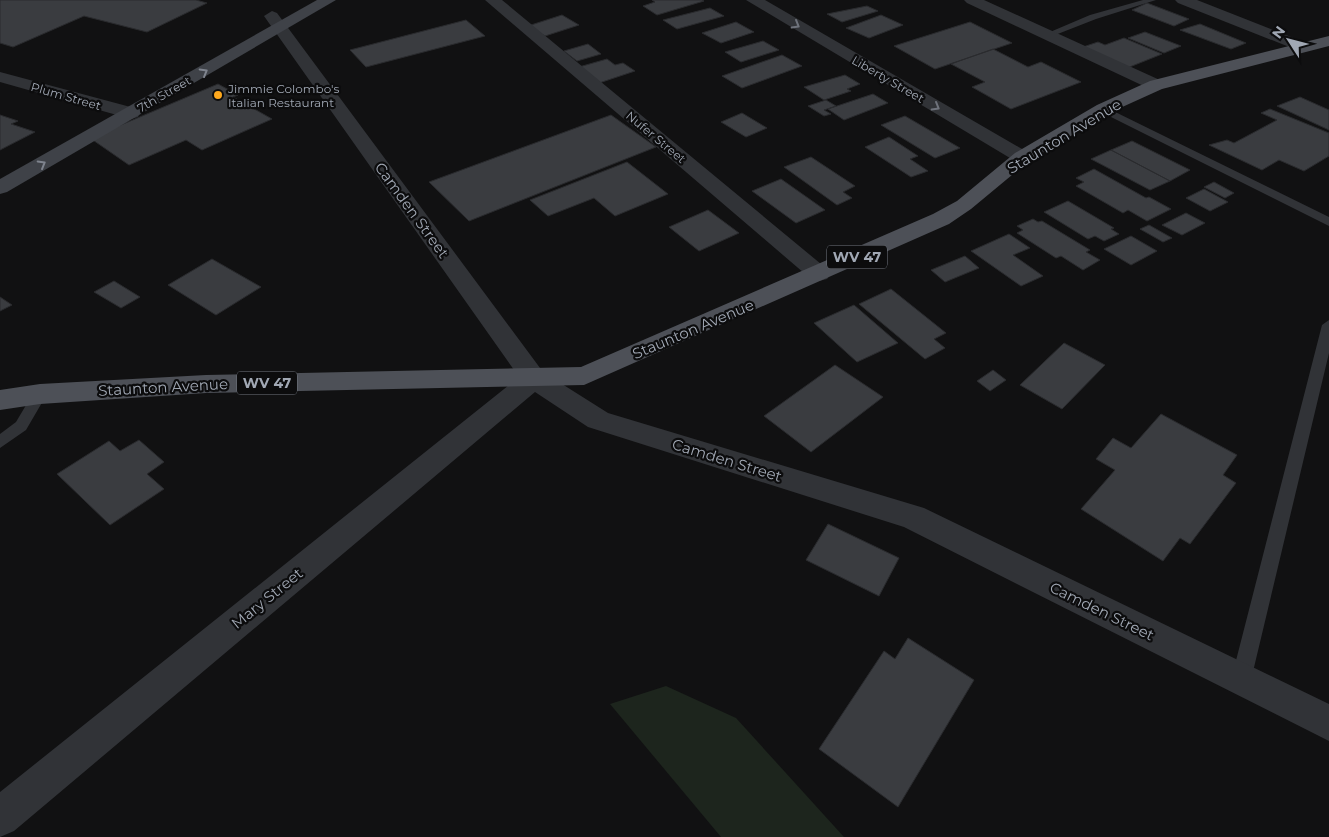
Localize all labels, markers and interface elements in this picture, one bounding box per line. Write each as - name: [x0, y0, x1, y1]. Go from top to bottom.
- north arrow: [1264, 15, 1314, 65]
- one-way arrow: [790, 18, 799, 28]
- text: N: [1268, 22, 1289, 42]
- street label: Liberty Street: [849, 52, 927, 106]
- one-way arrow: [199, 68, 208, 78]
- street label: 7th Street: [135, 73, 194, 115]
- street label: Plum Street: [29, 79, 103, 113]
- place label: Jimmie Colombo's Italian Restaurant: [227, 81, 339, 110]
- marker: Jimmie Colombo's Italian Restaurant: [212, 89, 224, 101]
- street label: Staunton Avenue: [1003, 94, 1125, 178]
- one-way arrow: [931, 100, 940, 110]
- street label: Nufer Street: [623, 108, 689, 166]
- street label: Camden Street: [371, 158, 453, 262]
- one-way arrow: [37, 161, 46, 171]
- road number: WV 47: [827, 246, 887, 268]
- street label: Staunton Avenue: [629, 295, 757, 363]
- road number: WV 47: [237, 372, 297, 394]
- street label: Staunton Avenue: [98, 374, 228, 400]
- street label: Camden Street: [670, 434, 784, 486]
- street label: Mary Street: [227, 563, 307, 633]
- street label: Camden Street: [1047, 577, 1157, 645]

